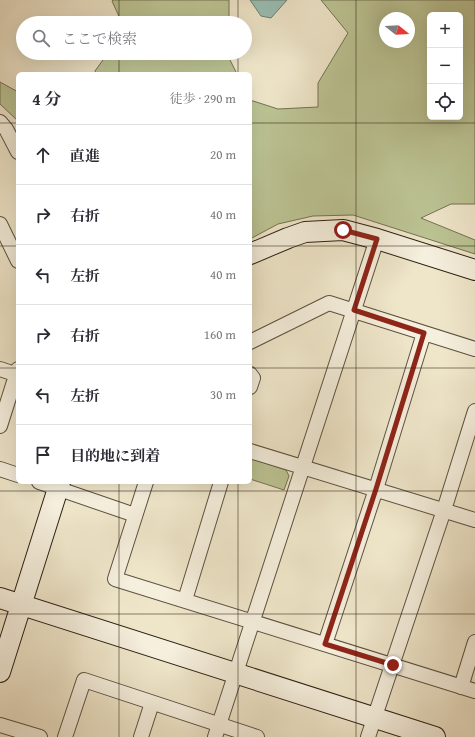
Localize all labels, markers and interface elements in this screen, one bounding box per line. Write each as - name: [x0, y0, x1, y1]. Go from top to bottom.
- north arrow: [379, 12, 415, 48]
- map controls: [427, 12, 463, 120]
- button: +: [427, 12, 463, 48]
- search box: [16, 16, 252, 60]
- icon: search: [30, 27, 52, 49]
- text: ここで検索: [62, 28, 137, 49]
- button: −: [427, 48, 463, 84]
- button: locate: [427, 84, 463, 120]
- text: 4 分: [32, 86, 62, 111]
- text: 徒歩 · 290 m: [170, 89, 236, 108]
- icon: ahead: [32, 144, 54, 166]
- text: 直進: [70, 145, 100, 166]
- text: 20 m: [210, 145, 236, 164]
- icon: right: [32, 204, 54, 226]
- text: 右折: [70, 205, 100, 226]
- text: 40 m: [210, 205, 236, 224]
- route start: [334, 221, 352, 239]
- icon: left: [32, 264, 54, 286]
- text: 左折: [70, 265, 100, 286]
- text: 40 m: [210, 265, 236, 284]
- icon: right: [32, 324, 54, 346]
- text: 右折: [70, 325, 100, 346]
- text: 160 m: [204, 325, 236, 344]
- icon: left: [32, 384, 54, 406]
- text: 左折: [70, 385, 100, 406]
- text: 30 m: [210, 385, 236, 404]
- icon: arrive: [32, 444, 54, 466]
- text: 目的地に到着: [70, 445, 160, 466]
- route end: [384, 656, 402, 674]

